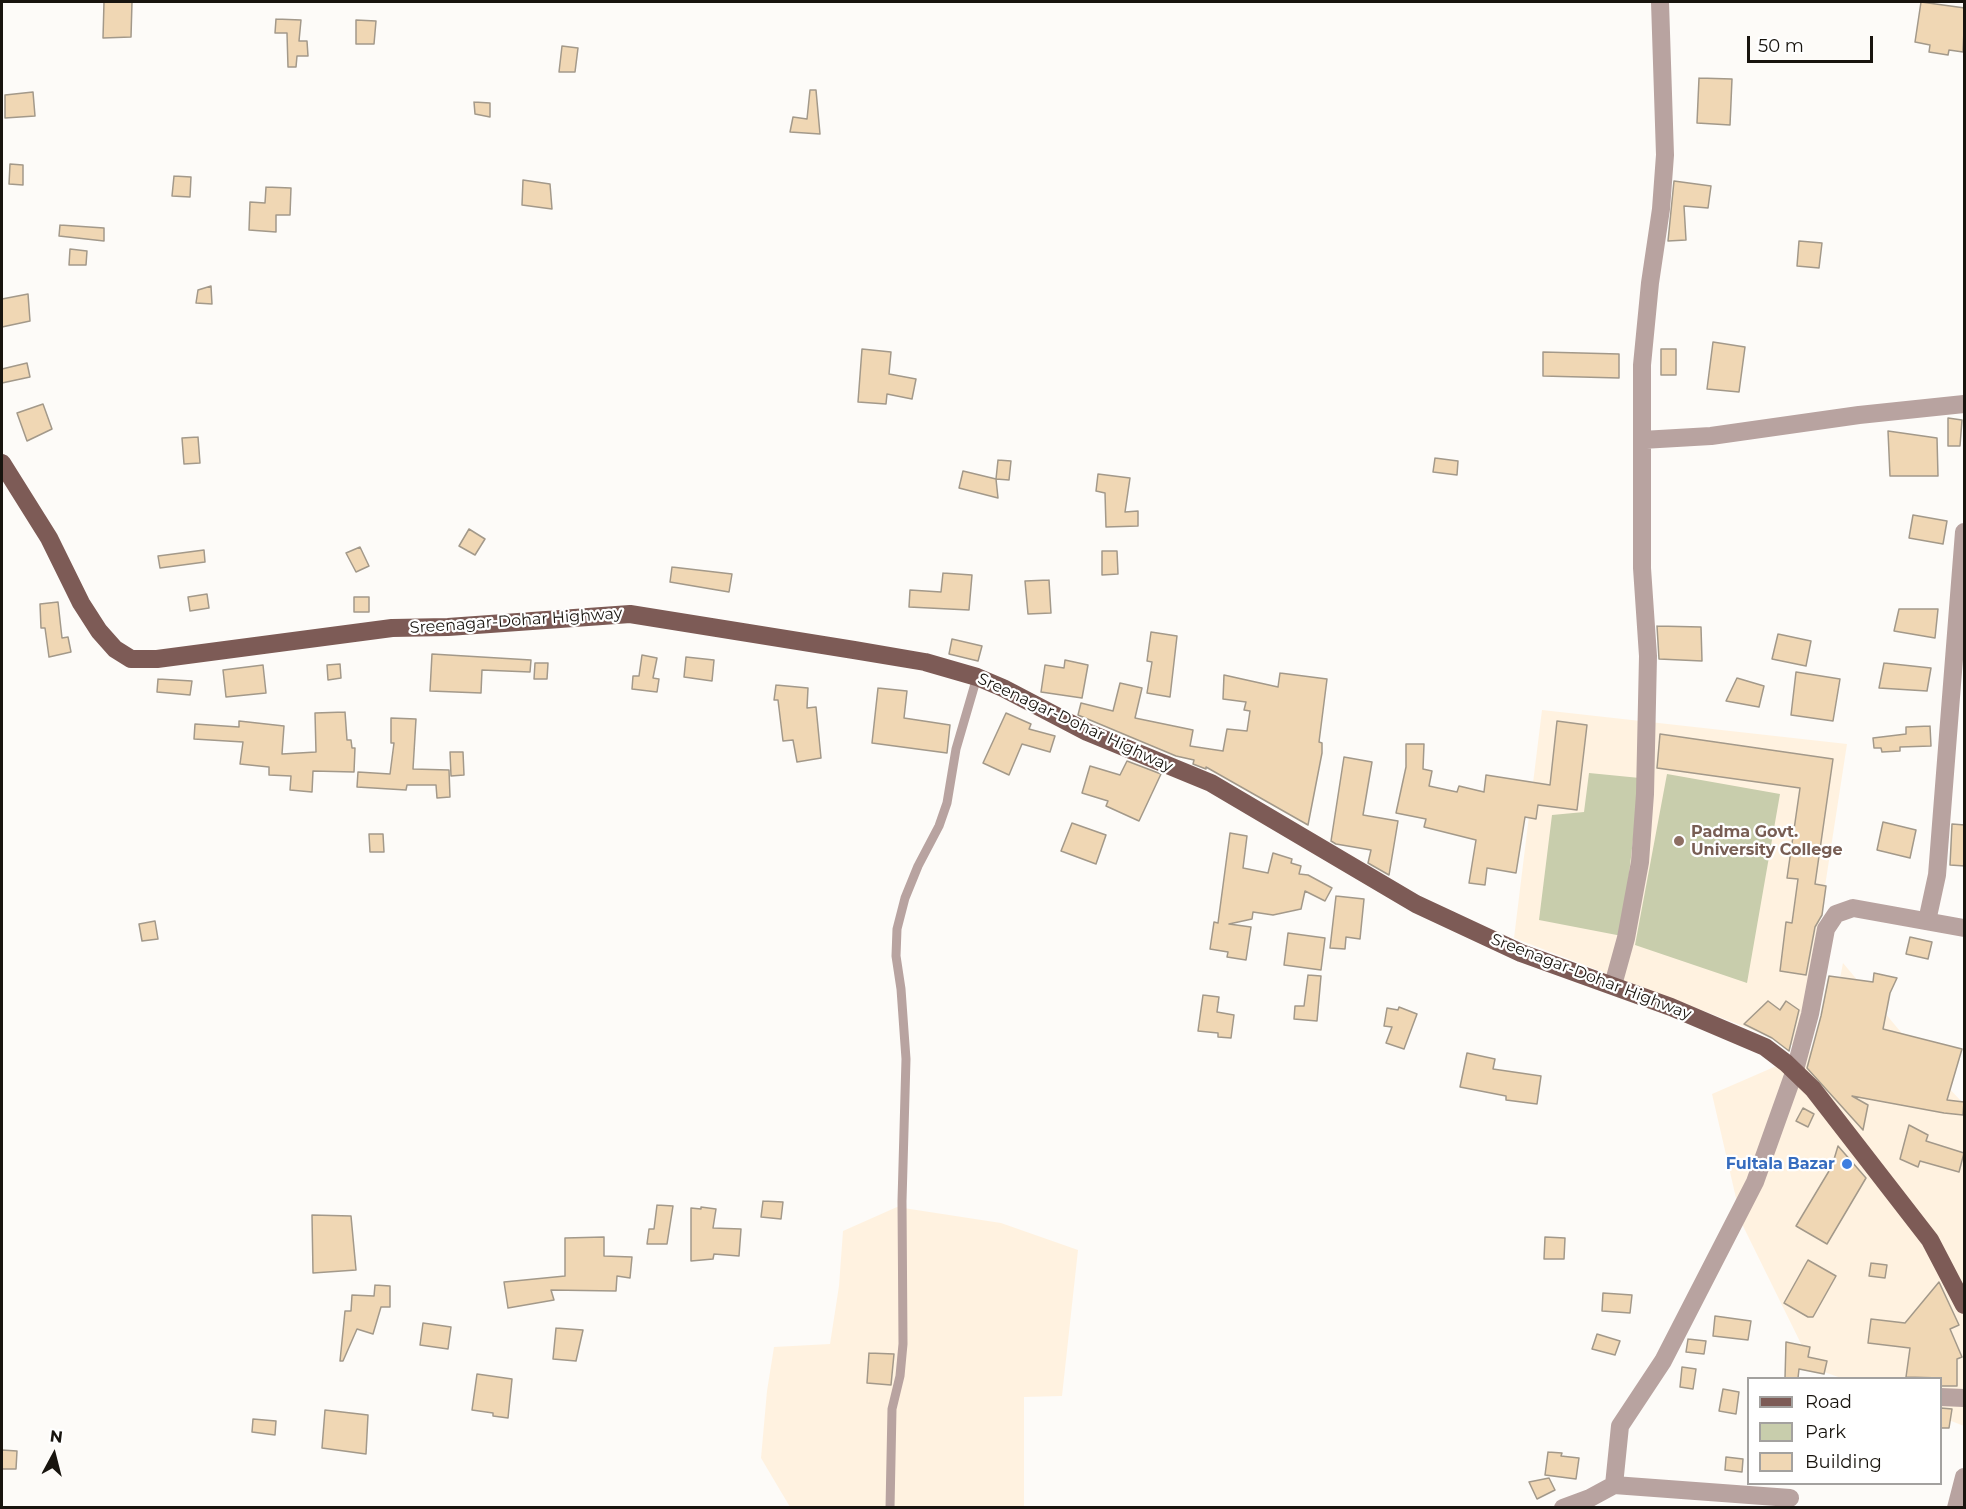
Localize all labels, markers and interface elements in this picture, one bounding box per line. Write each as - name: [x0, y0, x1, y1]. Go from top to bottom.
- scale bar: [1750, 24, 1876, 62]
- text: 50 m: [1758, 35, 1804, 57]
- street label: Sreenagar-Dohar Highway: [409, 604, 623, 638]
- street label: Sreenagar-Dohar Highway: [974, 669, 1176, 777]
- place label: Padma Govt. University College: [1691, 822, 1843, 860]
- marker: Padma Govt. University College: [1672, 834, 1686, 848]
- street label: Sreenagar-Dohar Highway: [1488, 930, 1694, 1024]
- place label: Fultala Bazar: [1726, 1154, 1835, 1174]
- marker: Fultala Bazar: [1840, 1157, 1854, 1171]
- legend: [1747, 1377, 1942, 1485]
- text: Road: [1805, 1391, 1852, 1413]
- text: Park: [1805, 1421, 1846, 1443]
- north arrow: [24, 1425, 84, 1485]
- text: N: [49, 1426, 64, 1447]
- text: Building: [1805, 1451, 1882, 1473]

